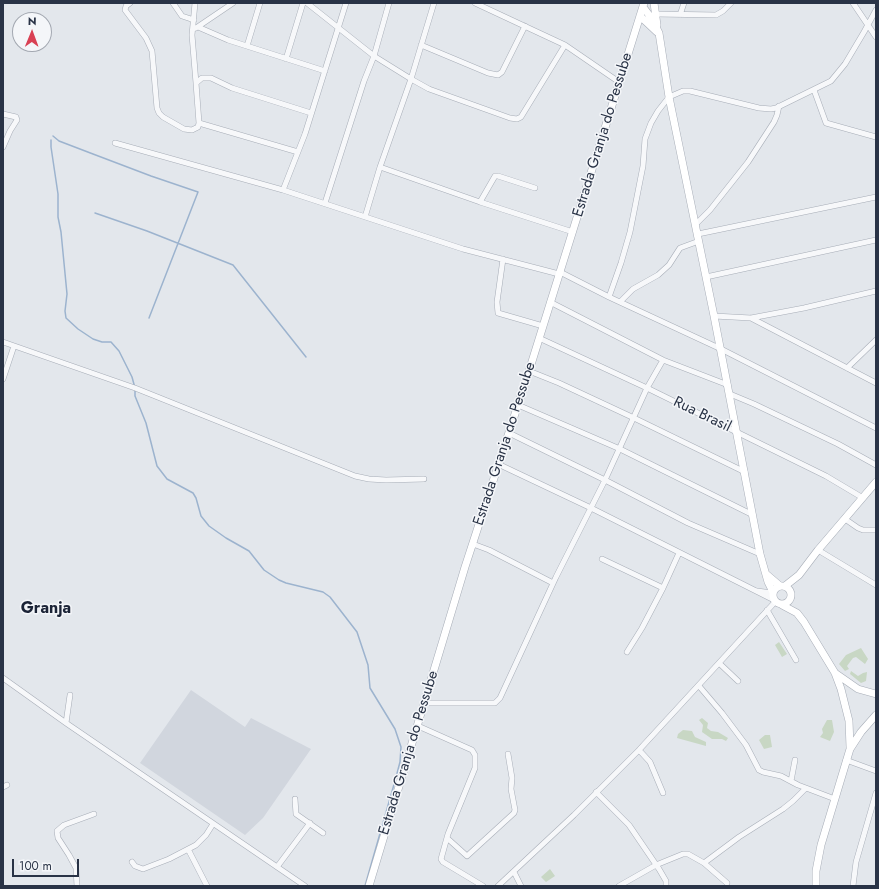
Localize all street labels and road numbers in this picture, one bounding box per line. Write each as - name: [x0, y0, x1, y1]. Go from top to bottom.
- street label: Estrada Granja do Pessube: [569, 51, 637, 219]
- street label: Estrada Granja do Pessube: [470, 360, 540, 528]
- street label: Rua Brasil: [670, 393, 734, 437]
- street label: Estrada Granja do Pessube: [375, 669, 443, 837]

